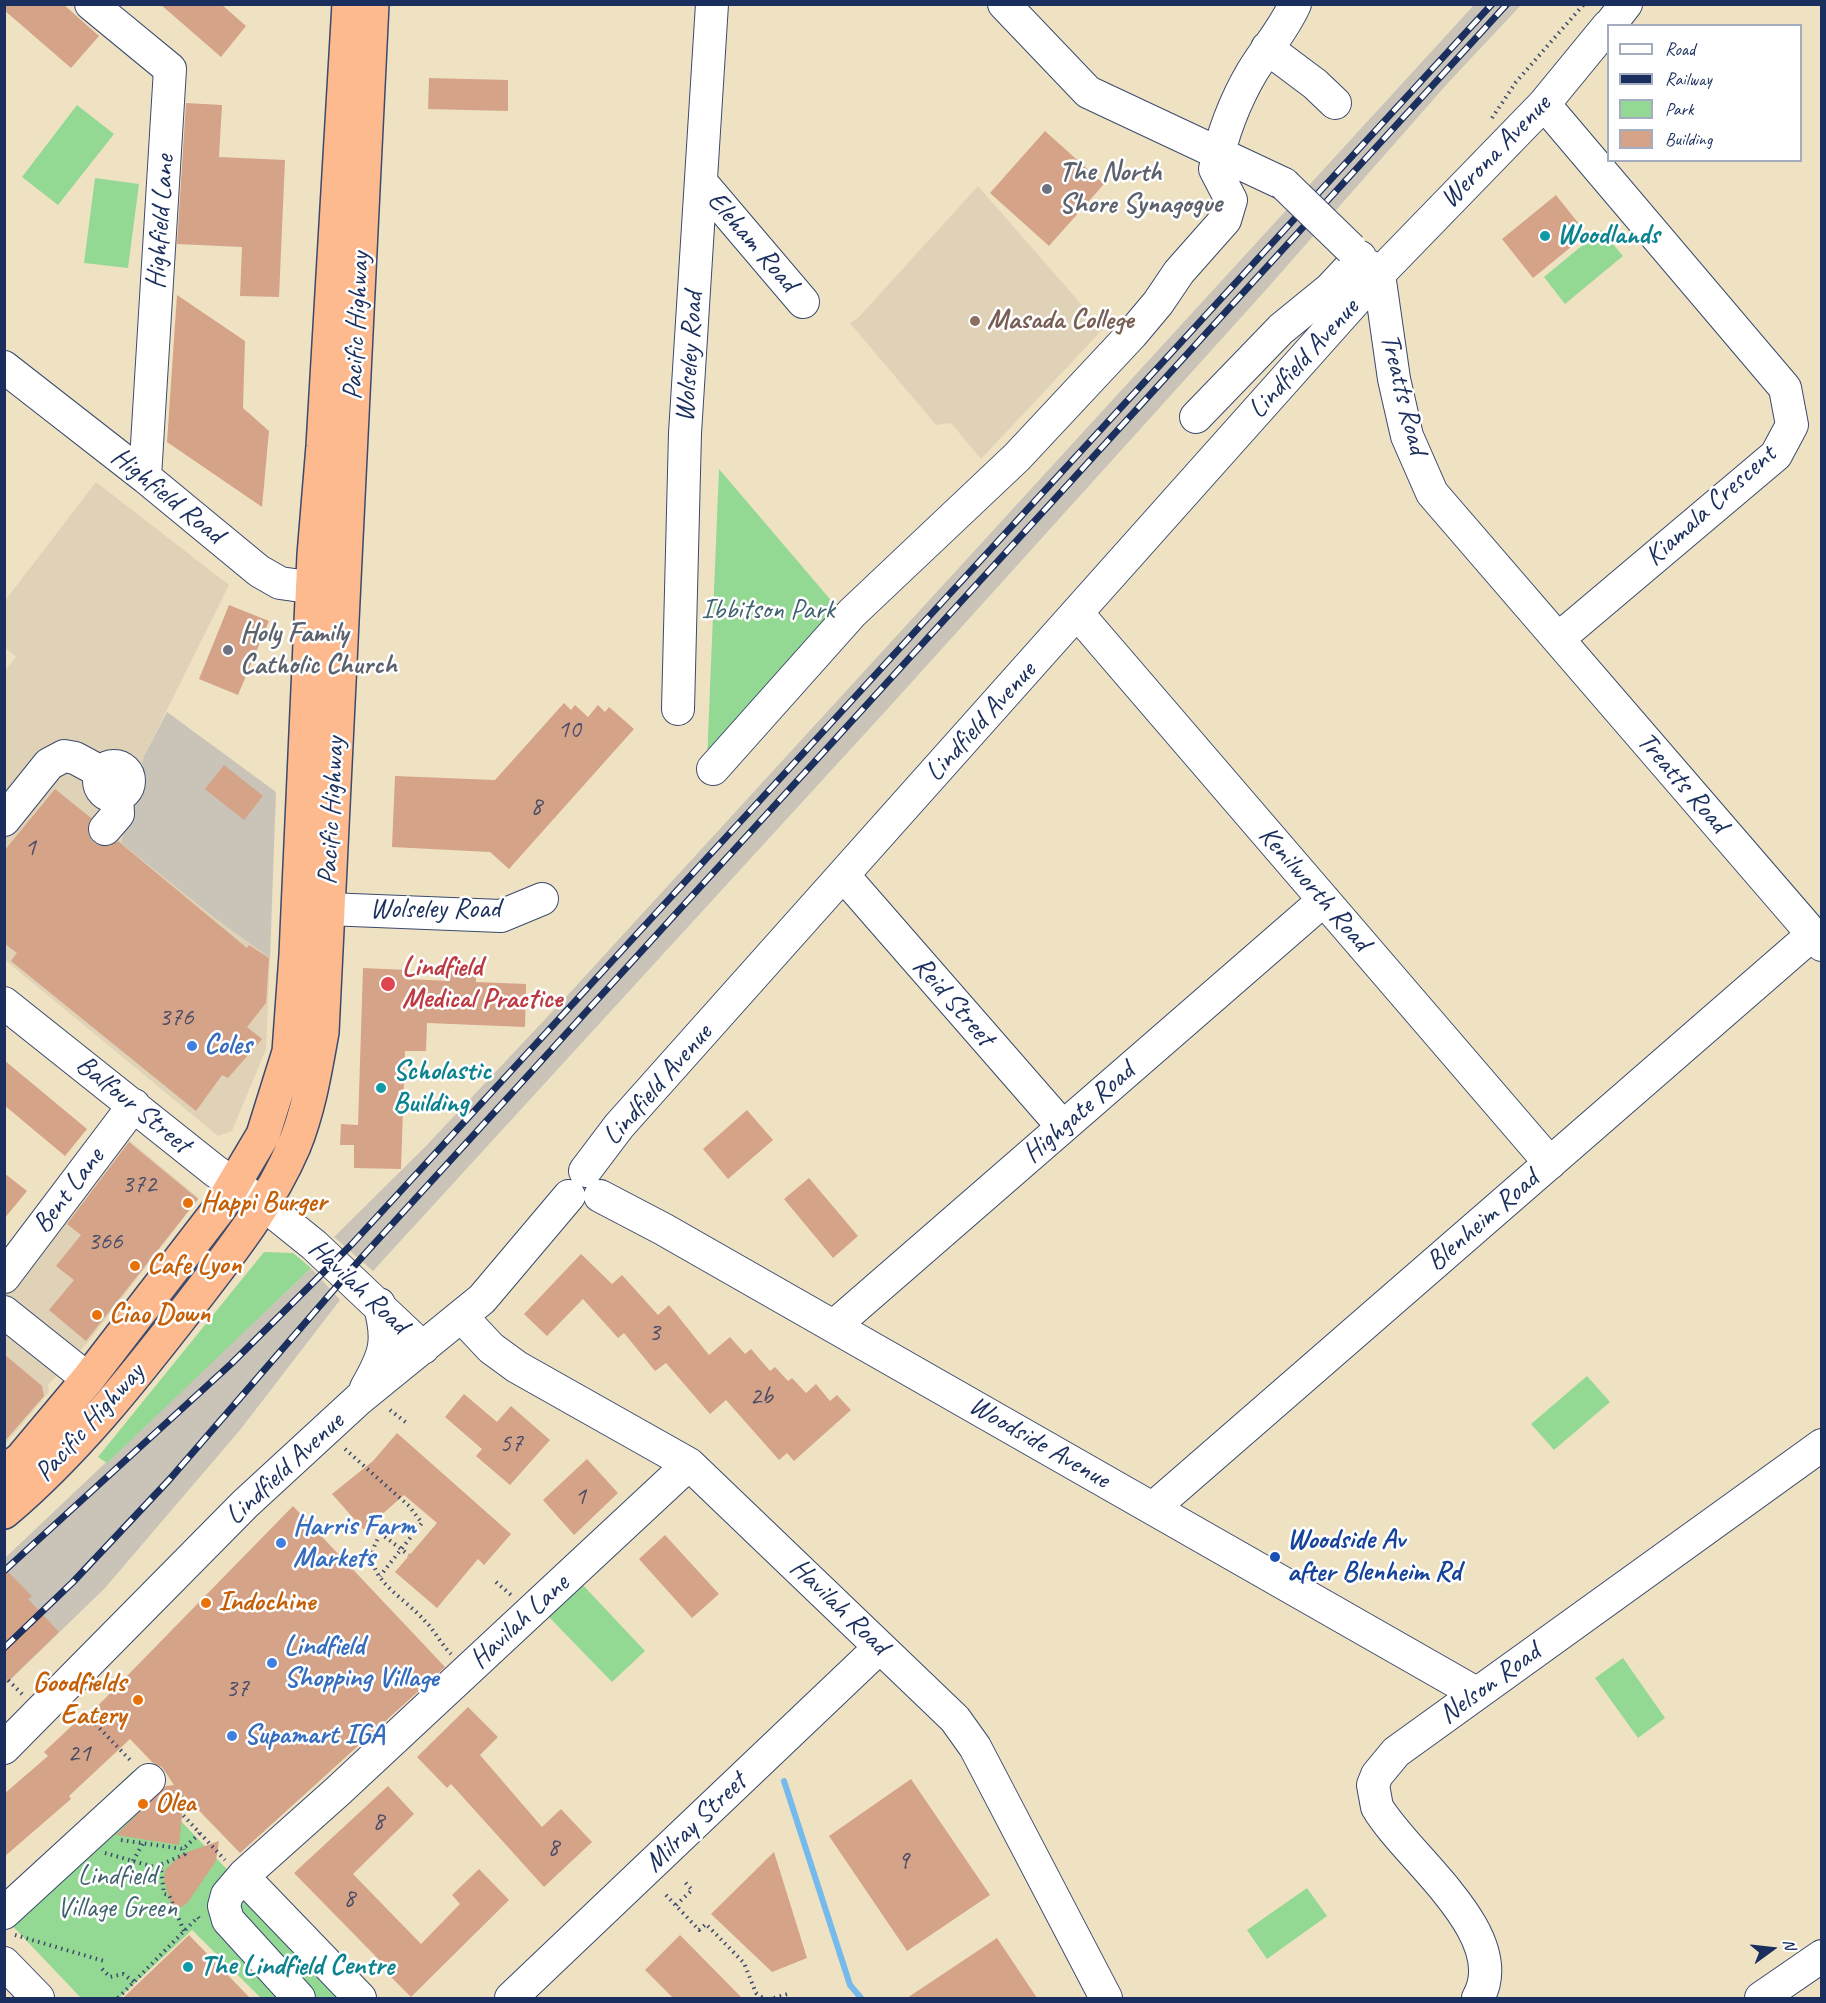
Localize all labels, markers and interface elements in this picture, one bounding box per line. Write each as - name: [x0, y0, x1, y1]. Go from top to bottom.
- legend: [1607, 24, 1802, 162]
- text: Road: [1665, 38, 1695, 60]
- text: Railway: [1665, 68, 1712, 90]
- street label: Werona Avenue: [1434, 88, 1558, 216]
- text: Park: [1665, 98, 1694, 120]
- text: Building: [1665, 128, 1712, 150]
- street label: Highfield Lane: [140, 154, 182, 290]
- place label: The North Shore Synagogue: [1059, 156, 1222, 222]
- marker: The North Shore Synagogue: [1040, 182, 1054, 196]
- street label: Eleham Road: [699, 185, 805, 299]
- place label: Woodlands: [1557, 219, 1659, 253]
- marker: Woodlands: [1538, 229, 1552, 243]
- street label: Pacific Highway: [336, 251, 378, 401]
- street label: Wolseley Road: [669, 291, 711, 423]
- street label: Lindfield Avenue: [1241, 292, 1367, 426]
- place label: Masada College: [987, 304, 1133, 338]
- marker: Masada College: [968, 314, 982, 328]
- street label: Treatts Road: [1372, 330, 1434, 458]
- street label: Kiamala Crescent: [1638, 438, 1784, 574]
- street label: Highfield Road: [104, 440, 230, 552]
- park label: Ibbitson Park: [701, 594, 835, 628]
- place label: Holy Family Catholic Church: [240, 617, 397, 683]
- marker: Holy Family Catholic Church: [221, 643, 235, 657]
- street label: Lindfield Avenue: [918, 655, 1044, 789]
- house number: 10: [557, 714, 581, 746]
- street label: Treatts Road: [1629, 726, 1735, 840]
- street label: Pacific Highway: [311, 736, 353, 886]
- house number: 8: [530, 791, 542, 823]
- street label: Kenilworth Road: [1251, 820, 1377, 958]
- house number: 1: [24, 832, 36, 864]
- street label: Wolseley Road: [370, 893, 500, 927]
- street label: Reid Street: [905, 950, 1001, 1054]
- place label: Lindfield Medical Practice: [402, 951, 562, 1017]
- marker: Lindfield Medical Practice: [379, 975, 397, 993]
- house number: 376: [158, 1002, 194, 1034]
- street label: Lindfield Avenue: [596, 1017, 720, 1153]
- place label: Coles: [204, 1029, 252, 1063]
- marker: Coles: [185, 1039, 199, 1053]
- street label: Balfour Street: [69, 1049, 197, 1161]
- place label: Scholastic Building: [393, 1055, 491, 1121]
- street label: Highgate Road: [1016, 1055, 1142, 1171]
- marker: Scholastic Building: [374, 1081, 388, 1095]
- street label: Bent Lane: [26, 1142, 112, 1240]
- street label: Blenheim Road: [1420, 1163, 1546, 1279]
- house number: 372: [121, 1169, 157, 1201]
- place label: Happi Burger: [200, 1186, 327, 1220]
- marker: Happi Burger: [181, 1196, 195, 1210]
- house number: 366: [87, 1226, 123, 1258]
- street label: Havilah Road: [301, 1232, 415, 1342]
- place label: Cafe Lyon: [147, 1249, 241, 1283]
- marker: Cafe Lyon: [128, 1259, 142, 1273]
- place label: Ciao Down: [109, 1298, 210, 1332]
- marker: Ciao Down: [90, 1308, 104, 1322]
- house number: 3: [648, 1317, 660, 1349]
- street label: Pacific Highway: [28, 1357, 152, 1489]
- house number: 2b: [749, 1381, 773, 1413]
- street label: Woodside Avenue: [963, 1389, 1115, 1497]
- street label: Lindfield Avenue: [219, 1406, 351, 1532]
- house number: 57: [499, 1428, 523, 1460]
- house number: 1: [574, 1481, 586, 1513]
- place label: Harris Farm Markets: [293, 1510, 416, 1576]
- place label: Woodside Av after Blenheim Rd: [1287, 1524, 1461, 1590]
- marker: Harris Farm Markets: [274, 1536, 288, 1550]
- marker: Woodside Av after Blenheim Rd: [1268, 1550, 1282, 1564]
- street label: Havilah Road: [783, 1552, 895, 1662]
- street label: Havilah Lane: [463, 1568, 577, 1676]
- place label: Indochine: [218, 1586, 315, 1620]
- marker: Indochine: [199, 1596, 213, 1610]
- place label: Lindfield Shopping Village: [284, 1630, 438, 1696]
- street label: Nelson Road: [1433, 1636, 1547, 1732]
- marker: Lindfield Shopping Village: [265, 1656, 279, 1670]
- place label: Goodfields Eatery: [32, 1667, 126, 1733]
- house number: 37: [225, 1673, 249, 1705]
- marker: Goodfields Eatery: [131, 1693, 145, 1707]
- place label: Supamart IGA: [244, 1719, 384, 1753]
- marker: Supamart IGA: [225, 1729, 239, 1743]
- house number: 21: [67, 1738, 91, 1770]
- street label: Milray Street: [638, 1766, 754, 1880]
- place label: Olea: [155, 1787, 196, 1821]
- marker: Olea: [136, 1797, 150, 1811]
- house number: 8: [372, 1806, 384, 1838]
- house number: 8: [547, 1832, 559, 1864]
- house number: 9: [897, 1845, 909, 1877]
- park label: Lindfield Village Green: [57, 1860, 177, 1926]
- house number: 8: [343, 1883, 355, 1915]
- north arrow: [1742, 1919, 1802, 1979]
- text: N: [1778, 1937, 1800, 1952]
- place label: The Lindfield Centre: [200, 1950, 394, 1984]
- marker: The Lindfield Centre: [181, 1960, 195, 1974]

